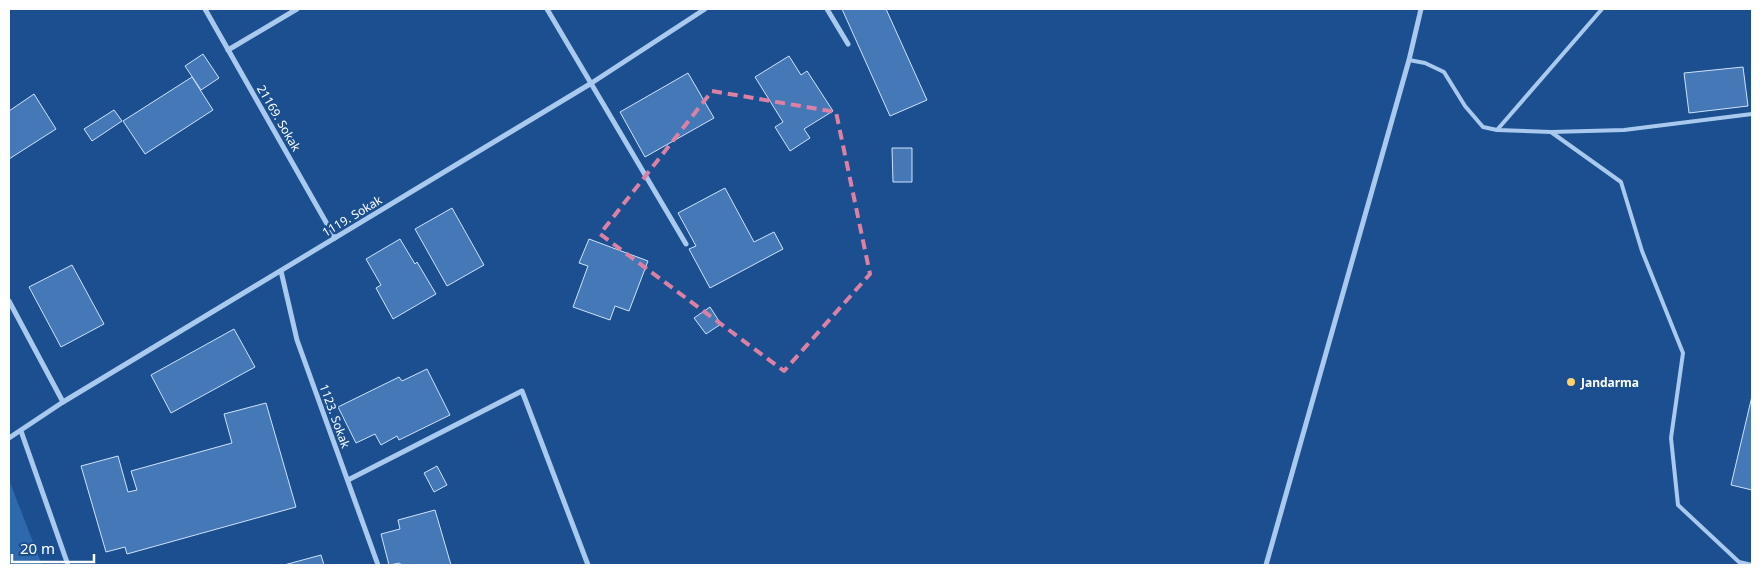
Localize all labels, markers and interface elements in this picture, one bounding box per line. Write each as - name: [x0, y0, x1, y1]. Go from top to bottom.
- street label: 21169. Sokak: [253, 82, 305, 155]
- street label: 1119. Sokak: [319, 191, 386, 241]
- place label: Jandarma: [1580, 374, 1639, 391]
- marker: Jandarma: [1565, 376, 1577, 388]
- street label: 1123. Sokak: [316, 382, 355, 451]
- scale bar: [12, 532, 95, 564]
- text: 20 m: [20, 538, 55, 558]

